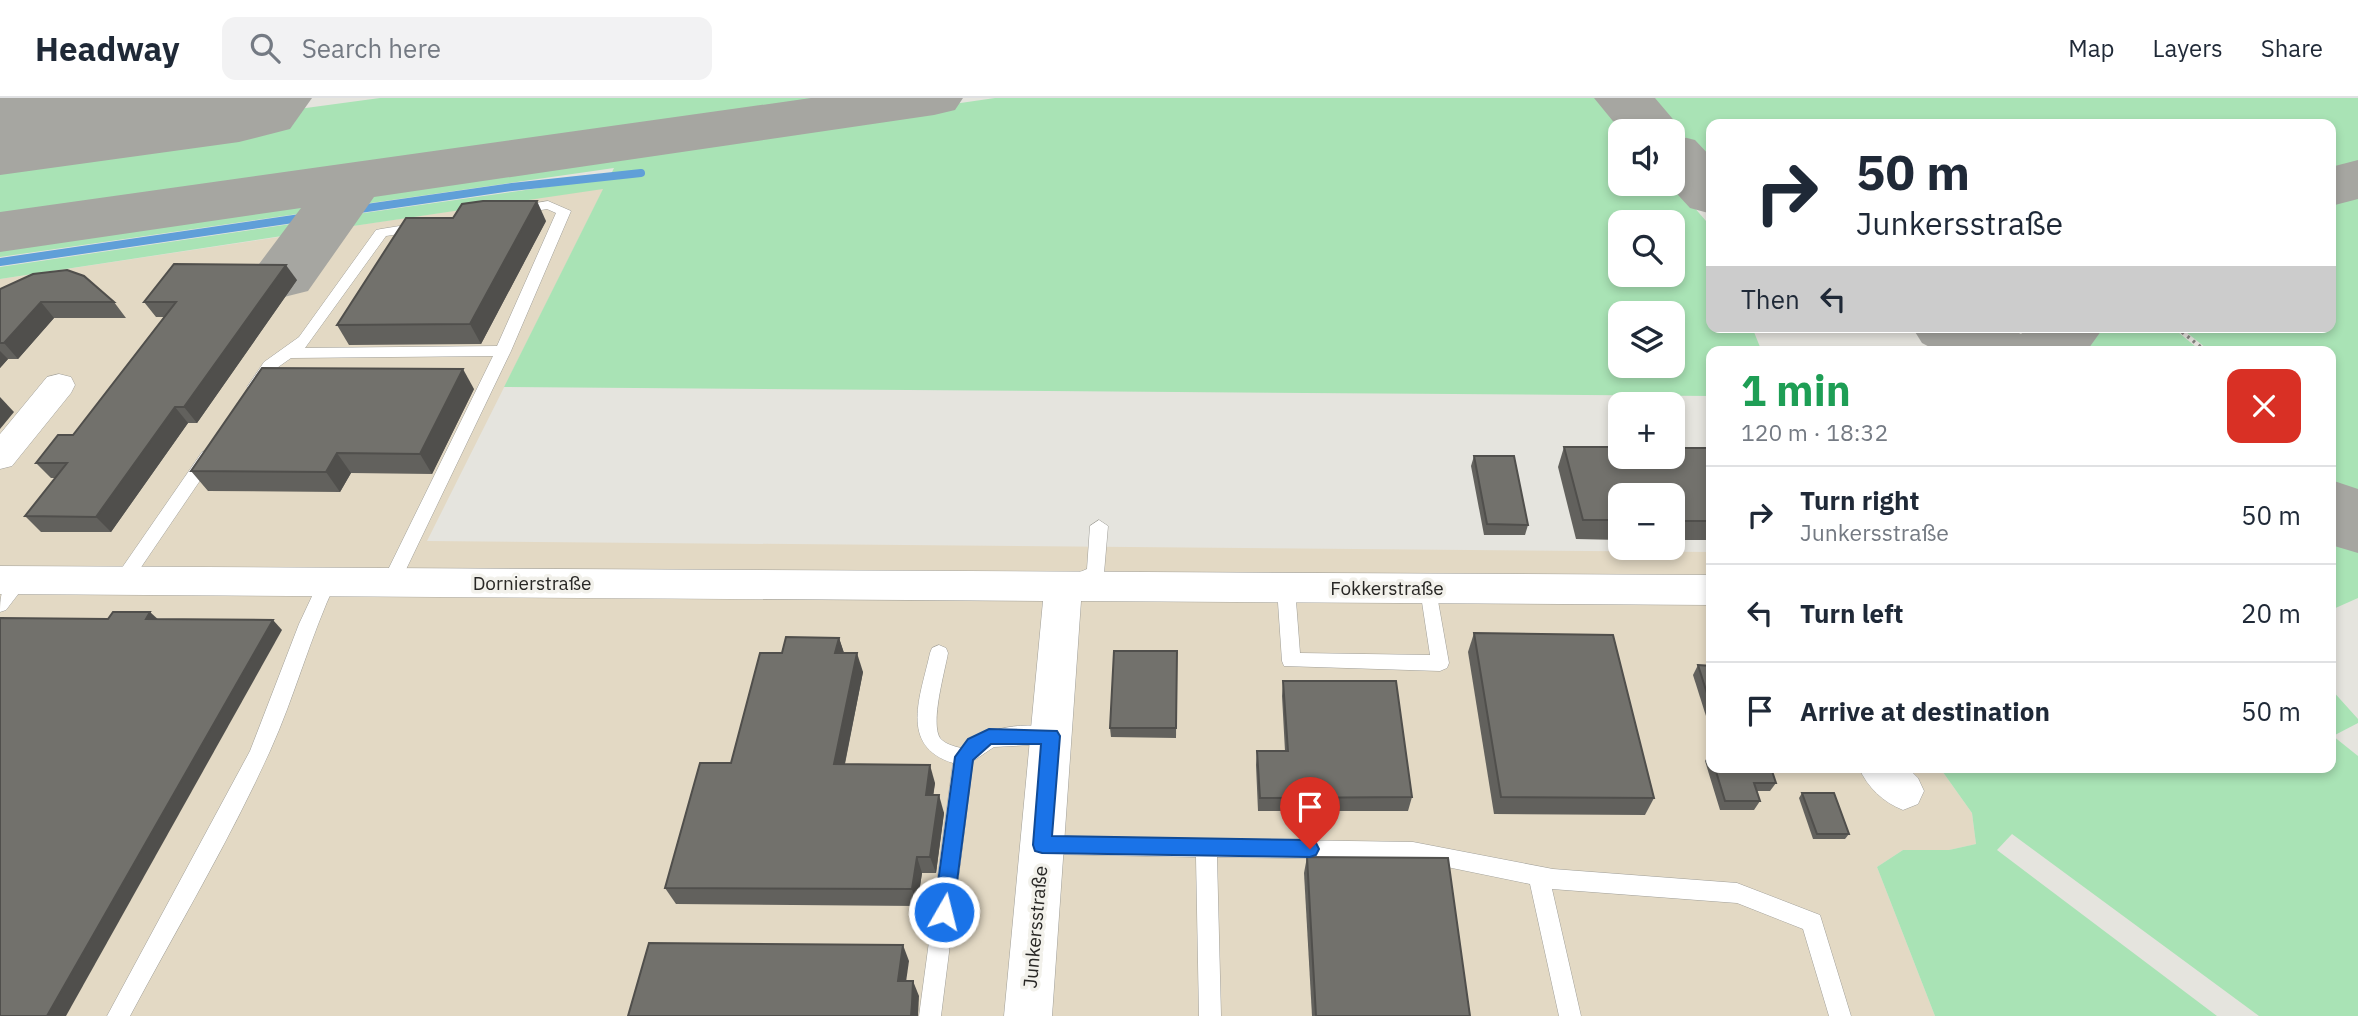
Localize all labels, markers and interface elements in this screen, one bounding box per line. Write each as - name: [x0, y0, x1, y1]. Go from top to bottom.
- search box: [222, 17, 712, 80]
- text: Headway: [35, 27, 180, 70]
- icon: search: [246, 29, 284, 67]
- text: Search here: [302, 31, 441, 65]
- text: Map: [2068, 32, 2115, 64]
- text: Layers: [2153, 32, 2223, 64]
- text: Share: [2261, 32, 2323, 64]
- map controls: [1608, 119, 1685, 560]
- button: sound: [1608, 119, 1685, 196]
- text: 50 m: [1856, 140, 1970, 203]
- icon: right: [1741, 147, 1832, 238]
- text: Junkersstraße: [1856, 202, 2063, 244]
- button: search: [1608, 210, 1685, 287]
- icon: left: [1814, 280, 1852, 318]
- text: Then: [1741, 282, 1800, 316]
- button: layers: [1608, 301, 1685, 378]
- text: 1 min: [1741, 363, 1851, 418]
- button: close: [2227, 369, 2301, 443]
- button: +: [1608, 392, 1685, 469]
- text: 120 m · 18:32: [1741, 417, 1888, 447]
- button: −: [1608, 483, 1685, 560]
- text: Turn right: [1800, 483, 1919, 517]
- icon: right: [1741, 496, 1779, 534]
- text: 50 m: [2241, 498, 2301, 532]
- text: Junkersstraße: [1800, 517, 1949, 547]
- street label: Dornierstraße: [473, 571, 591, 595]
- street label: Fokkerstraße: [1330, 576, 1444, 600]
- icon: left: [1741, 594, 1779, 632]
- text: Turn left: [1800, 596, 1903, 630]
- text: 20 m: [2241, 596, 2301, 630]
- icon: arrive: [1741, 692, 1779, 730]
- text: Arrive at destination: [1800, 694, 2050, 728]
- text: 50 m: [2241, 694, 2301, 728]
- pin: [1280, 777, 1340, 849]
- icon: arrive: [1291, 788, 1329, 826]
- street label: Junkersstraße: [1018, 865, 1052, 989]
- position arrow: [907, 875, 981, 949]

